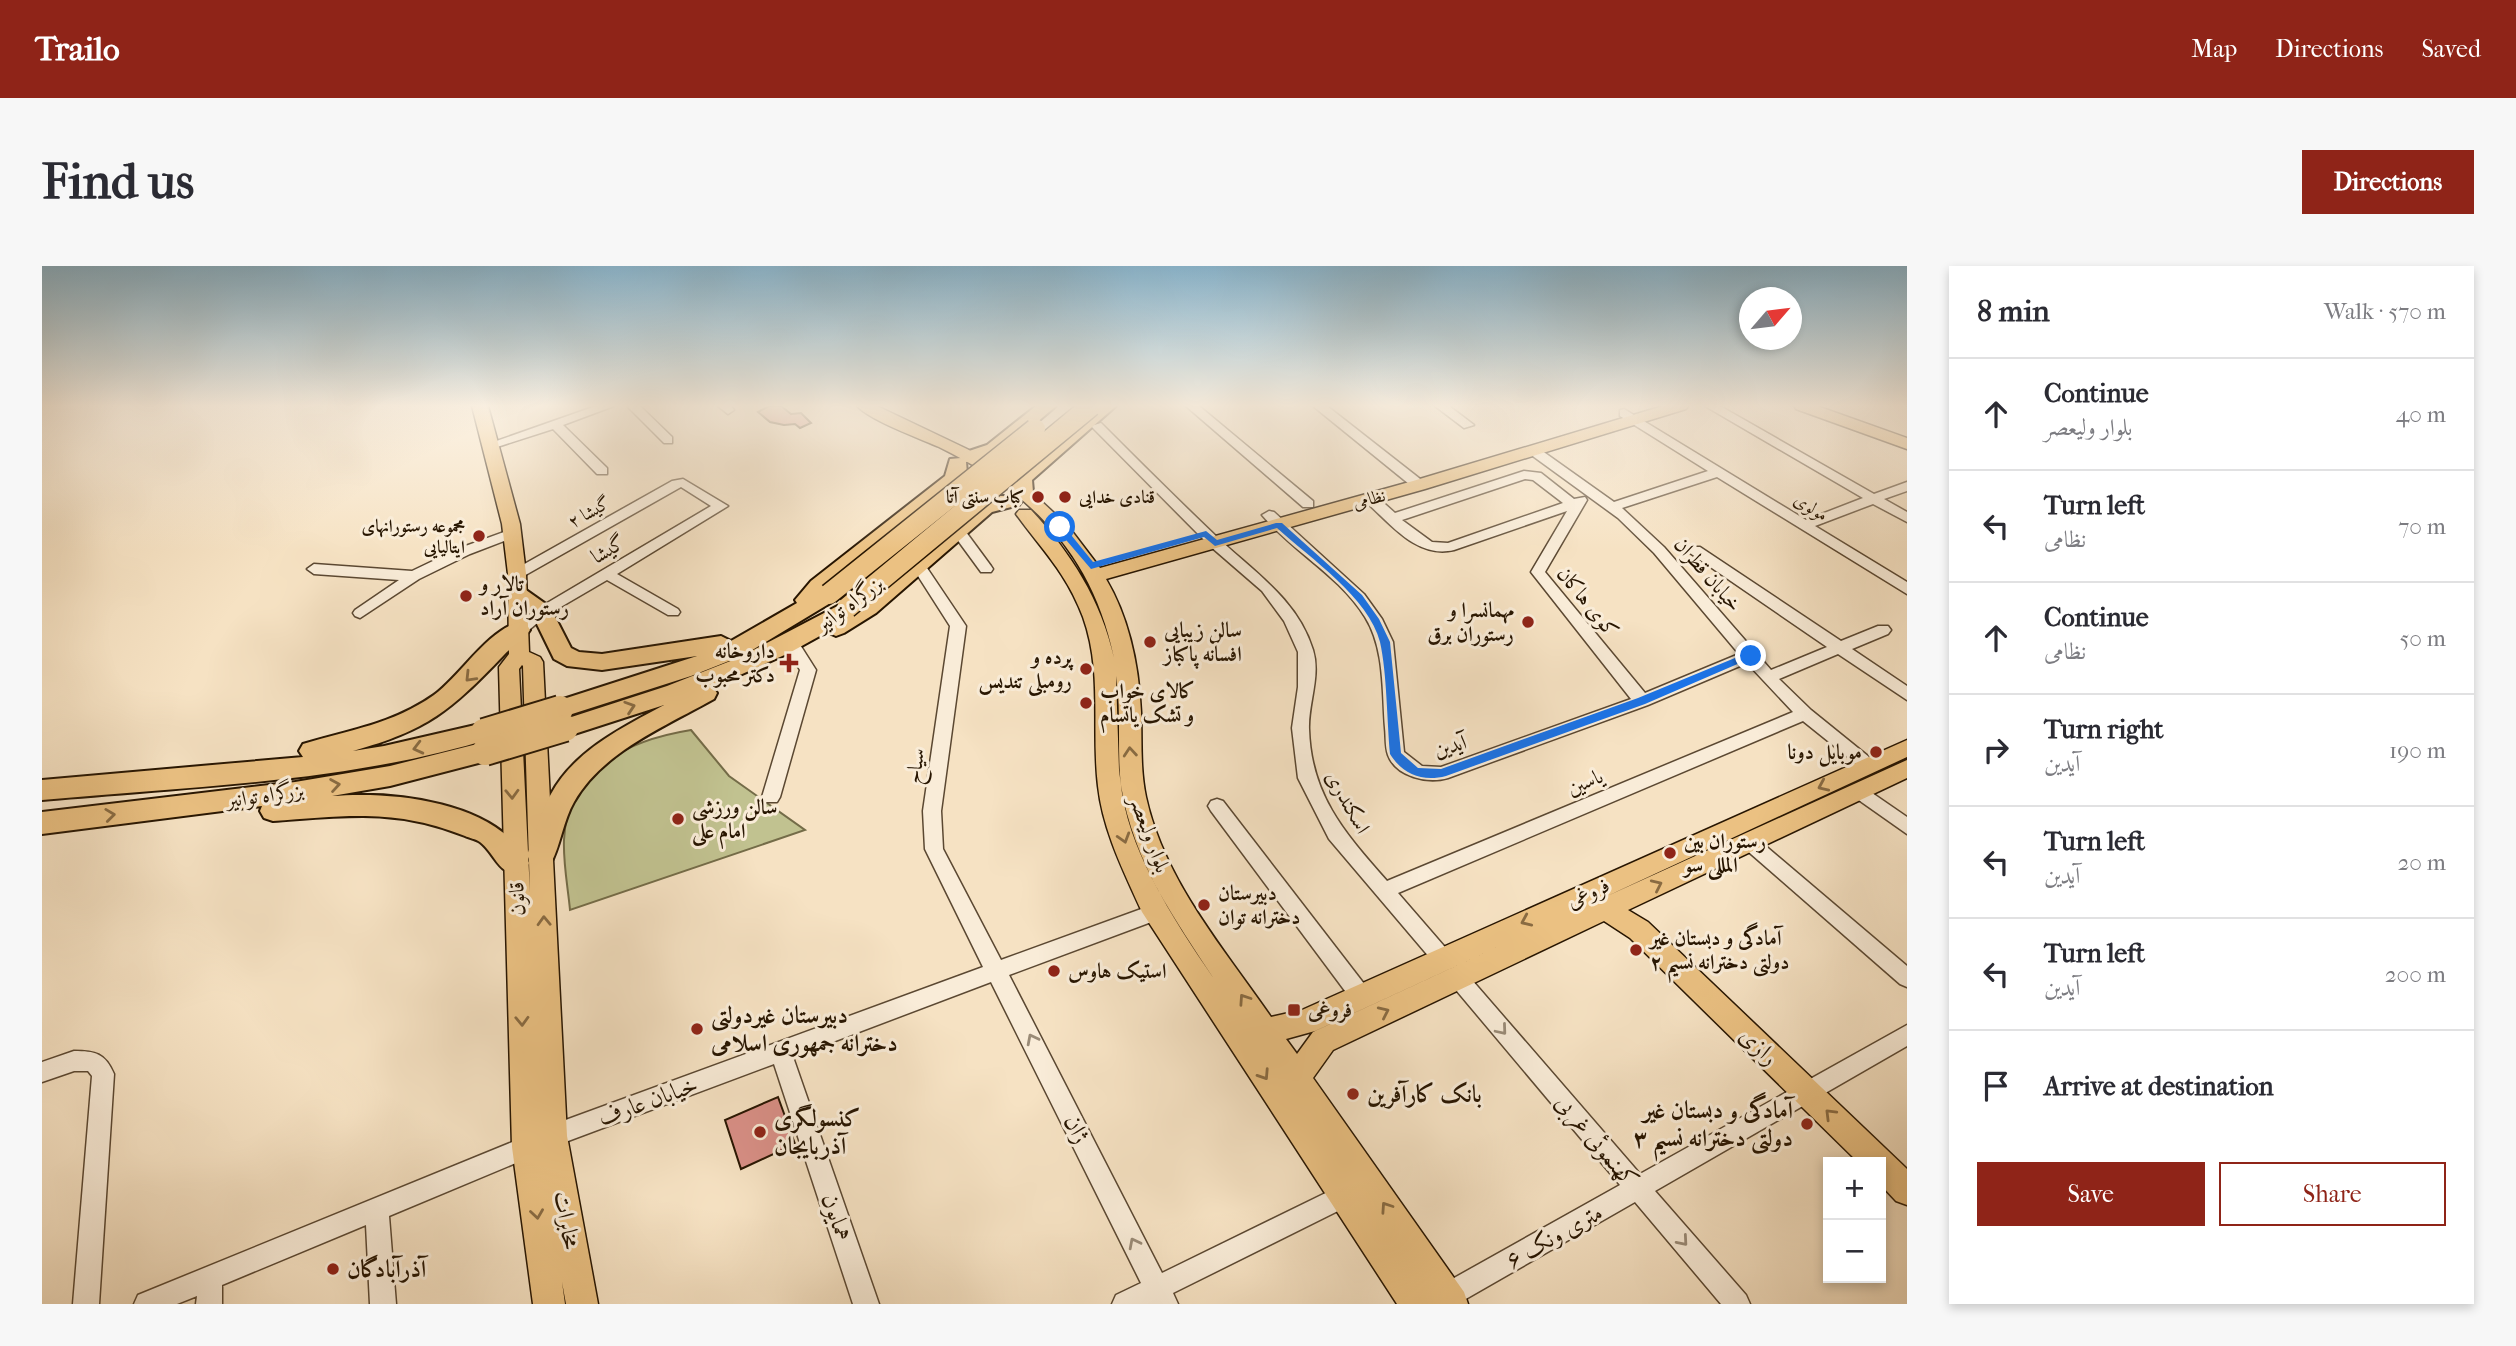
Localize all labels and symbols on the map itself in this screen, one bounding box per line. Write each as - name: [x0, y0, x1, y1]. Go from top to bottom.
- north arrow: [1739, 287, 1802, 350]
- street label: نظامی: [1350, 485, 1388, 514]
- place label: کباب سنتی آتا: [946, 486, 1024, 510]
- place label: قنادی خدایی: [1078, 487, 1155, 509]
- marker: کباب سنتی آتا: [1030, 489, 1046, 505]
- marker: قنادی خدایی: [1057, 489, 1073, 505]
- street label: مولوی: [1790, 489, 1832, 526]
- street label: گیشا ۲: [564, 492, 614, 533]
- route start: [1044, 511, 1075, 542]
- place label: مجموعه رستورانهای ایتالیایی: [361, 516, 465, 559]
- marker: مجموعه رستورانهای ایتالیایی: [471, 528, 487, 544]
- street label: گیشا: [587, 530, 630, 569]
- street label: خیابان قطران: [1668, 532, 1747, 617]
- street label: کوی هاکان: [1551, 562, 1624, 643]
- street label: بزرگراه توانیر: [808, 569, 888, 639]
- place label: تالار و رستوران آراد: [478, 572, 569, 621]
- marker: تالار و رستوران آراد: [458, 588, 474, 604]
- place label: مهمانسرا و رستوران برق: [1427, 598, 1514, 647]
- marker: مهمانسرا و رستوران برق: [1520, 614, 1536, 630]
- place label: سالن زیبایی افسانه پاکباز: [1162, 618, 1242, 669]
- marker: سالن زیبایی افسانه پاکباز: [1142, 634, 1158, 650]
- place label: داروخانه دکتر محبوب: [695, 639, 775, 688]
- route end: [1735, 640, 1766, 671]
- place label: پرده و رومبلی تندیس: [979, 645, 1074, 697]
- marker: داروخانه دکتر محبوب: [781, 655, 797, 671]
- marker: پرده و رومبلی تندیس: [1078, 661, 1094, 677]
- one-way arrow: [465, 669, 478, 682]
- place label: کالای خواب و تشک یاتسام: [1100, 679, 1195, 734]
- marker: کالای خواب و تشک یاتسام: [1078, 695, 1094, 711]
- one-way arrow: [623, 700, 635, 715]
- street label: آیدین: [1430, 728, 1472, 763]
- one-way arrow: [412, 740, 424, 754]
- place label: موبایل دونا: [1787, 740, 1862, 767]
- marker: موبایل دونا: [1868, 744, 1884, 760]
- one-way arrow: [1123, 746, 1138, 757]
- street label: سیاح: [901, 747, 936, 786]
- street label: یاسین: [1563, 763, 1608, 801]
- street label: اسکندری: [1321, 766, 1375, 838]
- street label: بزرگراه توانیر: [222, 776, 306, 814]
- one-way arrow: [329, 778, 341, 793]
- one-way arrow: [1817, 778, 1830, 792]
- one-way arrow: [505, 788, 520, 799]
- street label: بلوار ولیعصر: [1122, 790, 1175, 877]
- place label: سالن ورزشی امام علی: [691, 795, 778, 850]
- one-way arrow: [104, 807, 116, 822]
- marker: سالن ورزشی امام علی: [670, 811, 686, 827]
- place label: رستوران بین المللی سو: [1682, 829, 1766, 881]
- one-way arrow: [1115, 832, 1130, 844]
- marker: رستوران بین المللی سو: [1662, 845, 1678, 861]
- street label: فروغى: [1563, 873, 1614, 914]
- one-way arrow: [1650, 879, 1662, 893]
- street label: قانون: [504, 881, 531, 917]
- place label: دبیرستان دخترانه توان: [1218, 881, 1301, 930]
- marker: دبیرستان دخترانه توان: [1196, 897, 1212, 913]
- one-way arrow: [1521, 913, 1533, 927]
- one-way arrow: [536, 916, 551, 927]
- place label: آمادگی و دبستان غیر دولتی دخترانه نسیم ۲: [1648, 922, 1790, 983]
- marker: آمادگی و دبستان غیر دولتی دخترانه نسیم ۲: [1628, 942, 1644, 958]
- place label: استیک هاوس: [1068, 959, 1167, 983]
- marker: استیک هاوس: [1046, 963, 1062, 979]
- one-way arrow: [1240, 994, 1252, 1007]
- place label: فروغی: [1307, 998, 1352, 1024]
- place label: دبیرستان غیردولتی دخترانه جمهوری اسلامی: [710, 1001, 898, 1058]
- marker: فروغی: [1286, 1002, 1302, 1018]
- one-way arrow: [1377, 1006, 1390, 1020]
- one-way arrow: [514, 1016, 529, 1027]
- marker: دبیرستان غیردولتی دخترانه جمهوری اسلامی: [689, 1021, 705, 1037]
- street label: رازی: [1734, 1021, 1784, 1071]
- one-way arrow: [1494, 1022, 1507, 1034]
- one-way arrow: [1027, 1034, 1041, 1046]
- one-way arrow: [1256, 1067, 1269, 1080]
- street label: خیابان عارف: [594, 1070, 702, 1132]
- place label: بانک کارآفرین: [1367, 1080, 1482, 1109]
- marker: بانک کارآفرین: [1345, 1086, 1361, 1102]
- street label: کهنموئی غربی: [1547, 1088, 1644, 1196]
- place label: آمادگی و دبستان غیر دولتی دخترانه نسیم ۳: [1634, 1091, 1796, 1162]
- place label: کنسولگری آذربایجان: [774, 1103, 860, 1160]
- street label: ژان: [1058, 1110, 1096, 1148]
- one-way arrow: [1825, 1110, 1838, 1123]
- marker: آمادگی و دبستان غیر دولتی دخترانه نسیم ۳: [1799, 1116, 1815, 1132]
- marker: کنسولگری آذربایجان: [752, 1124, 768, 1140]
- street label: مخابرات: [548, 1189, 586, 1252]
- street label: همایون: [815, 1190, 858, 1245]
- street label: ۶ متری ونک: [1501, 1198, 1607, 1274]
- one-way arrow: [1382, 1202, 1394, 1215]
- one-way arrow: [529, 1208, 544, 1220]
- one-way arrow: [1675, 1233, 1687, 1246]
- one-way arrow: [1129, 1238, 1143, 1250]
- place label: آذرآبادگان: [347, 1254, 429, 1283]
- marker: آذرآبادگان: [325, 1261, 341, 1277]

